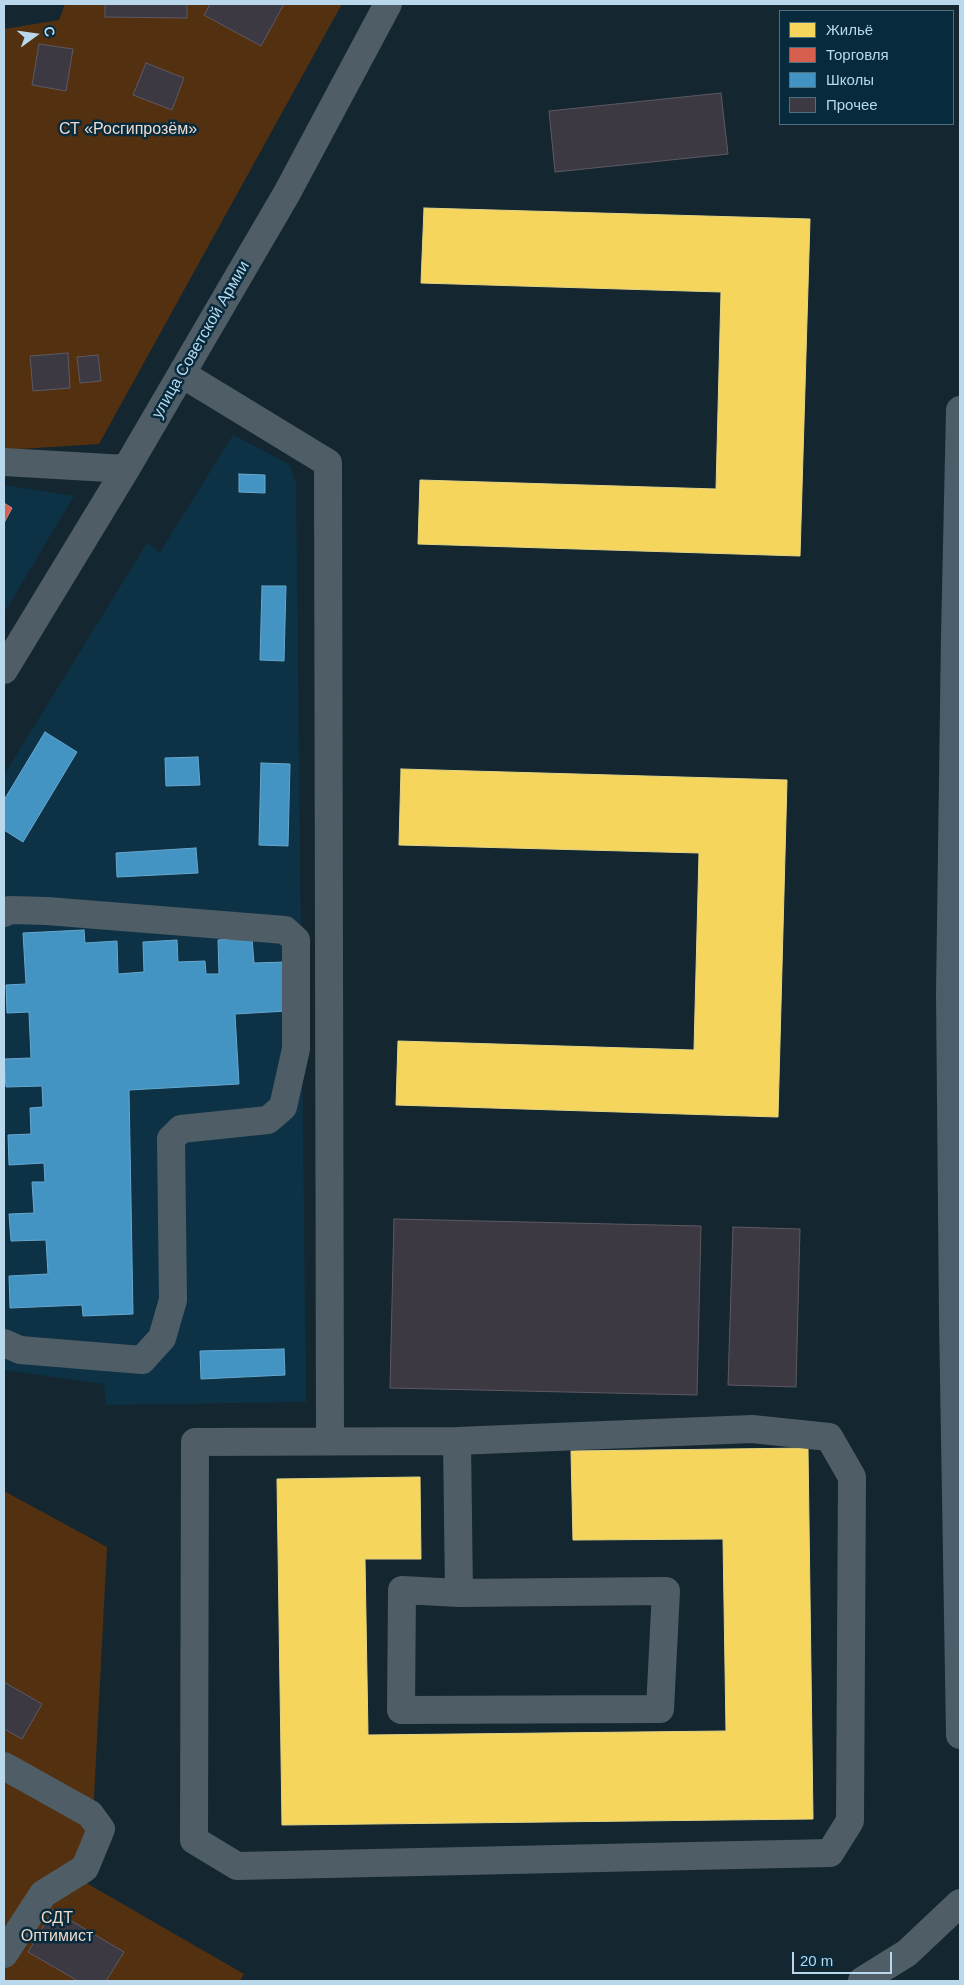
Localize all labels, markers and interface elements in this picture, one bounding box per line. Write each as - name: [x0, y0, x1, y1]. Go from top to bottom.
- north arrow: [10, 10, 60, 60]
- legend: [779, 10, 954, 125]
- text: Жильё: [826, 21, 873, 38]
- text: С: [41, 25, 59, 38]
- text: Торговля: [826, 46, 889, 63]
- text: Школы: [826, 71, 874, 88]
- text: Прочее: [826, 96, 878, 113]
- park label: СТ «Росгипрозём»: [59, 120, 197, 140]
- street label: улица Советской Армии: [148, 258, 254, 422]
- park label: СДТ Оптимист: [21, 1909, 93, 1947]
- scale bar: [794, 1942, 894, 1974]
- text: 20 m: [800, 1952, 833, 1969]

